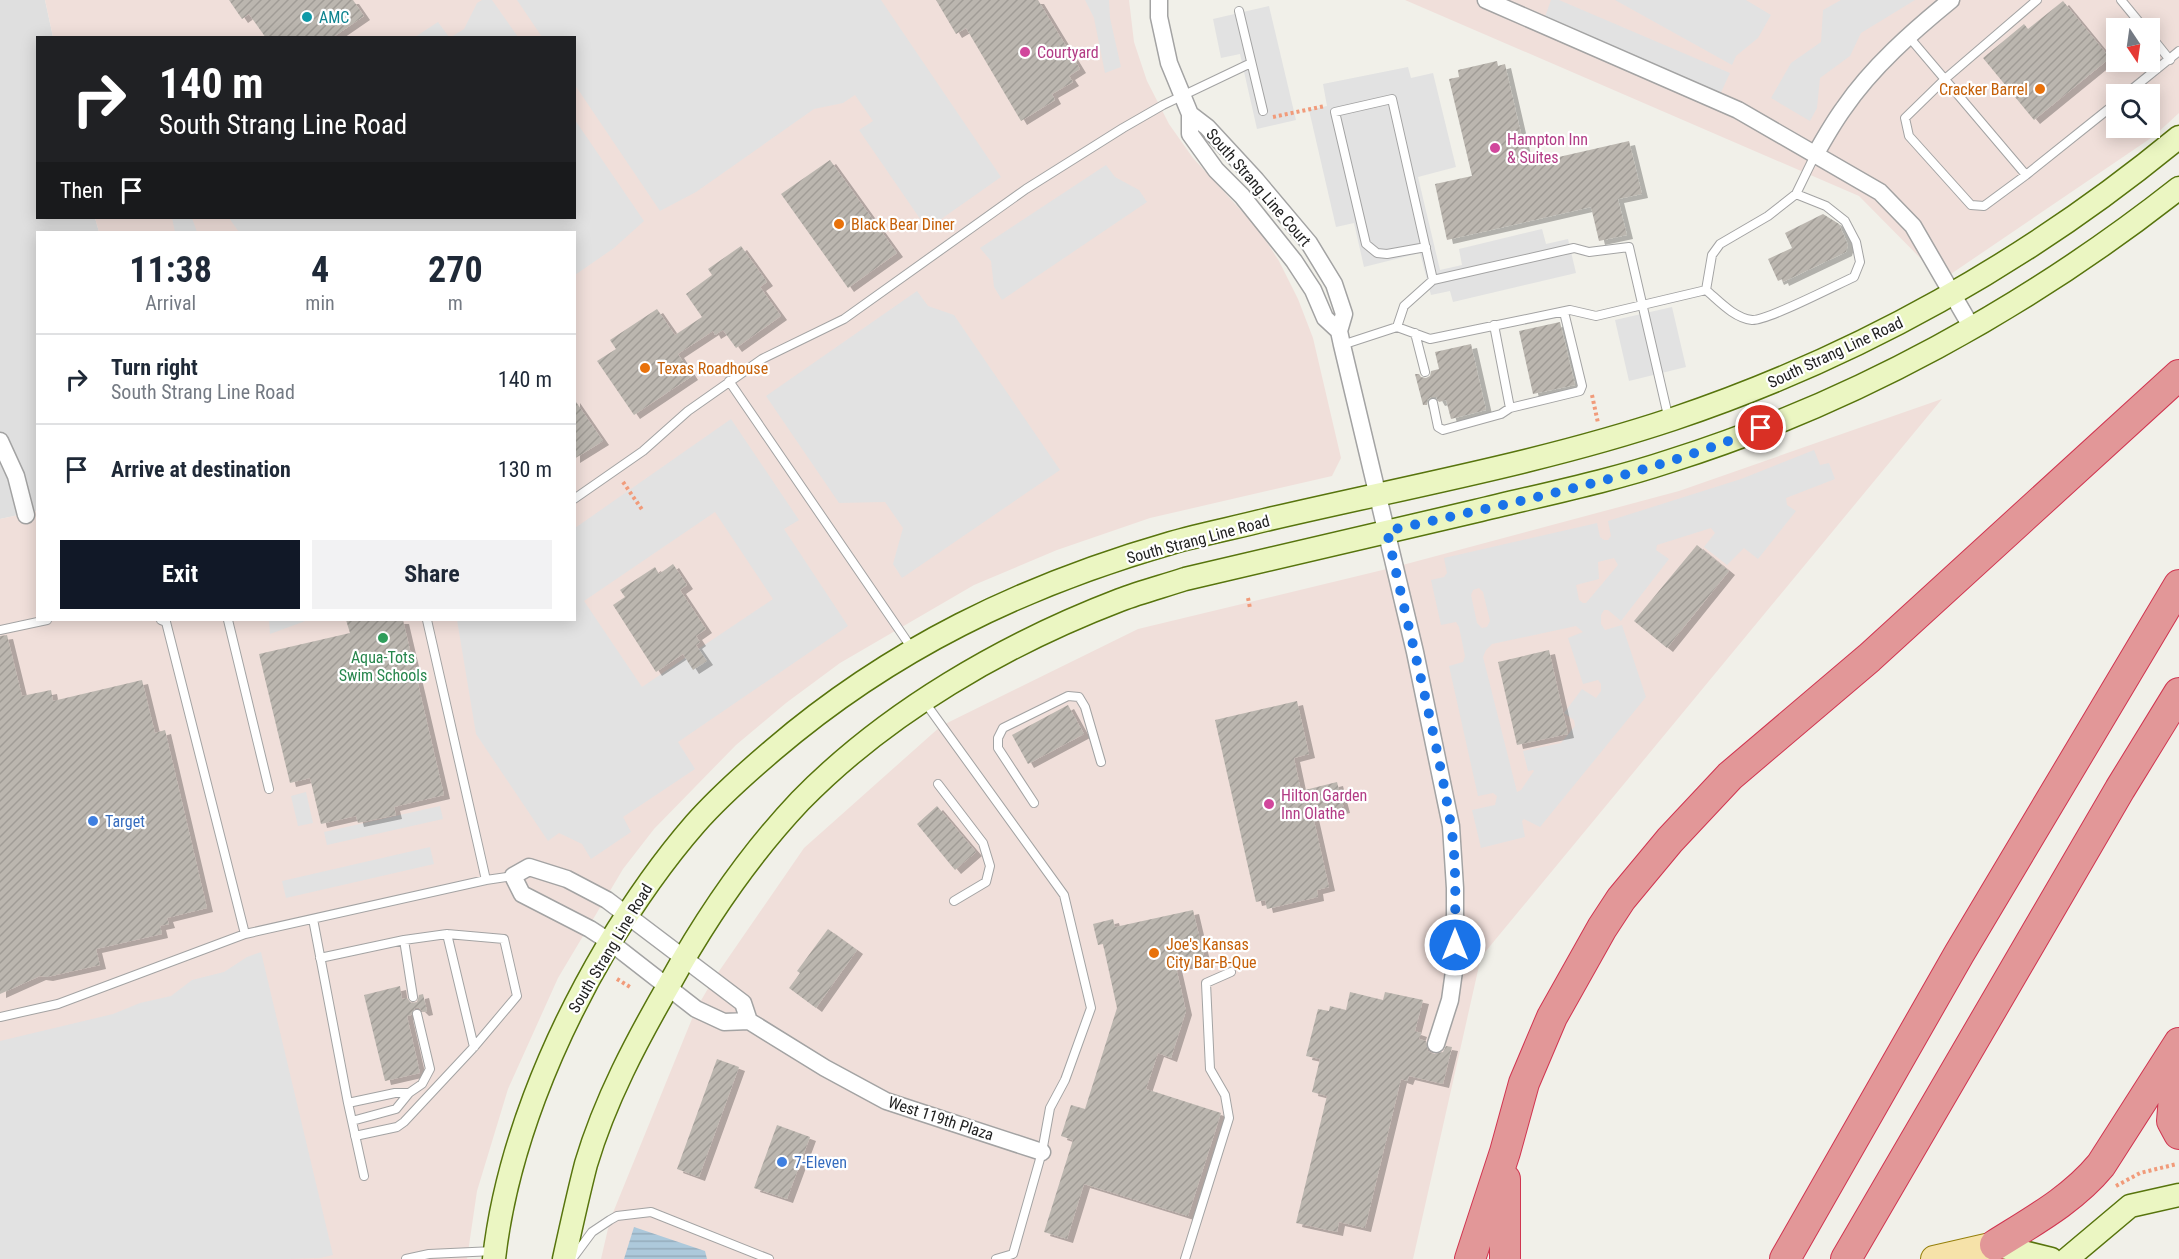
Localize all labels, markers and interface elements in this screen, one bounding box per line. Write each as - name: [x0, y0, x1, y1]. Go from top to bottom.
- place label: AMC: [319, 8, 349, 27]
- marker: AMC: [300, 10, 314, 24]
- north arrow: [2106, 18, 2160, 72]
- map controls: [2106, 18, 2160, 138]
- place label: Courtyard: [1037, 43, 1099, 62]
- marker: Courtyard: [1018, 45, 1032, 59]
- text: 140 m: [159, 59, 264, 108]
- icon: right: [60, 60, 138, 138]
- place label: Cracker Barrel: [1939, 80, 2028, 99]
- marker: Cracker Barrel: [2033, 82, 2047, 96]
- button: search: [2106, 84, 2160, 138]
- text: South Strang Line Road: [159, 109, 407, 141]
- street label: South Strang Line Court: [1202, 125, 1315, 250]
- place label: Hampton Inn & Suites: [1507, 130, 1588, 167]
- marker: Hampton Inn & Suites: [1488, 141, 1502, 155]
- icon: arrive: [115, 174, 148, 207]
- text: Then: [60, 178, 103, 203]
- place label: Black Bear Diner: [851, 215, 955, 234]
- marker: Black Bear Diner: [832, 217, 846, 231]
- text: 11:38: [129, 249, 212, 291]
- text: 4: [311, 249, 329, 291]
- text: 270: [428, 249, 483, 291]
- text: Arrival: [145, 291, 196, 315]
- text: min: [305, 291, 335, 315]
- text: m: [448, 291, 463, 315]
- street label: South Strang Line Road: [1765, 313, 1906, 392]
- text: Turn right: [111, 355, 198, 380]
- place label: Texas Roadhouse: [657, 359, 768, 378]
- marker: Texas Roadhouse: [638, 361, 652, 375]
- icon: right: [60, 363, 93, 396]
- text: 140 m: [498, 367, 552, 392]
- text: South Strang Line Road: [111, 380, 295, 404]
- pin: [1735, 402, 1786, 453]
- icon: arrive: [1744, 411, 1777, 444]
- icon: arrive: [60, 453, 93, 486]
- text: Arrive at destination: [111, 457, 291, 482]
- text: 130 m: [498, 457, 552, 482]
- street label: South Strang Line Road: [1125, 511, 1272, 568]
- button: Exit: [60, 540, 300, 609]
- button: Share: [312, 540, 552, 609]
- marker: Aqua-Tots Swim Schools: [376, 631, 390, 645]
- place label: Aqua-Tots Swim Schools: [339, 648, 427, 685]
- place label: Hilton Garden Inn Olathe: [1281, 786, 1367, 823]
- marker: Hilton Garden Inn Olathe: [1262, 797, 1276, 811]
- place label: Target: [105, 812, 145, 831]
- marker: Target: [86, 814, 100, 828]
- street label: South Strang Line Road: [564, 880, 656, 1016]
- position arrow: [1423, 913, 1487, 977]
- place label: Joe's Kansas City Bar-B-Que: [1166, 935, 1257, 972]
- marker: Joe's Kansas City Bar-B-Que: [1147, 946, 1161, 960]
- street label: West 119th Plaza: [886, 1092, 996, 1144]
- place label: 7-Eleven: [794, 1153, 847, 1172]
- marker: 7-Eleven: [775, 1155, 789, 1169]

